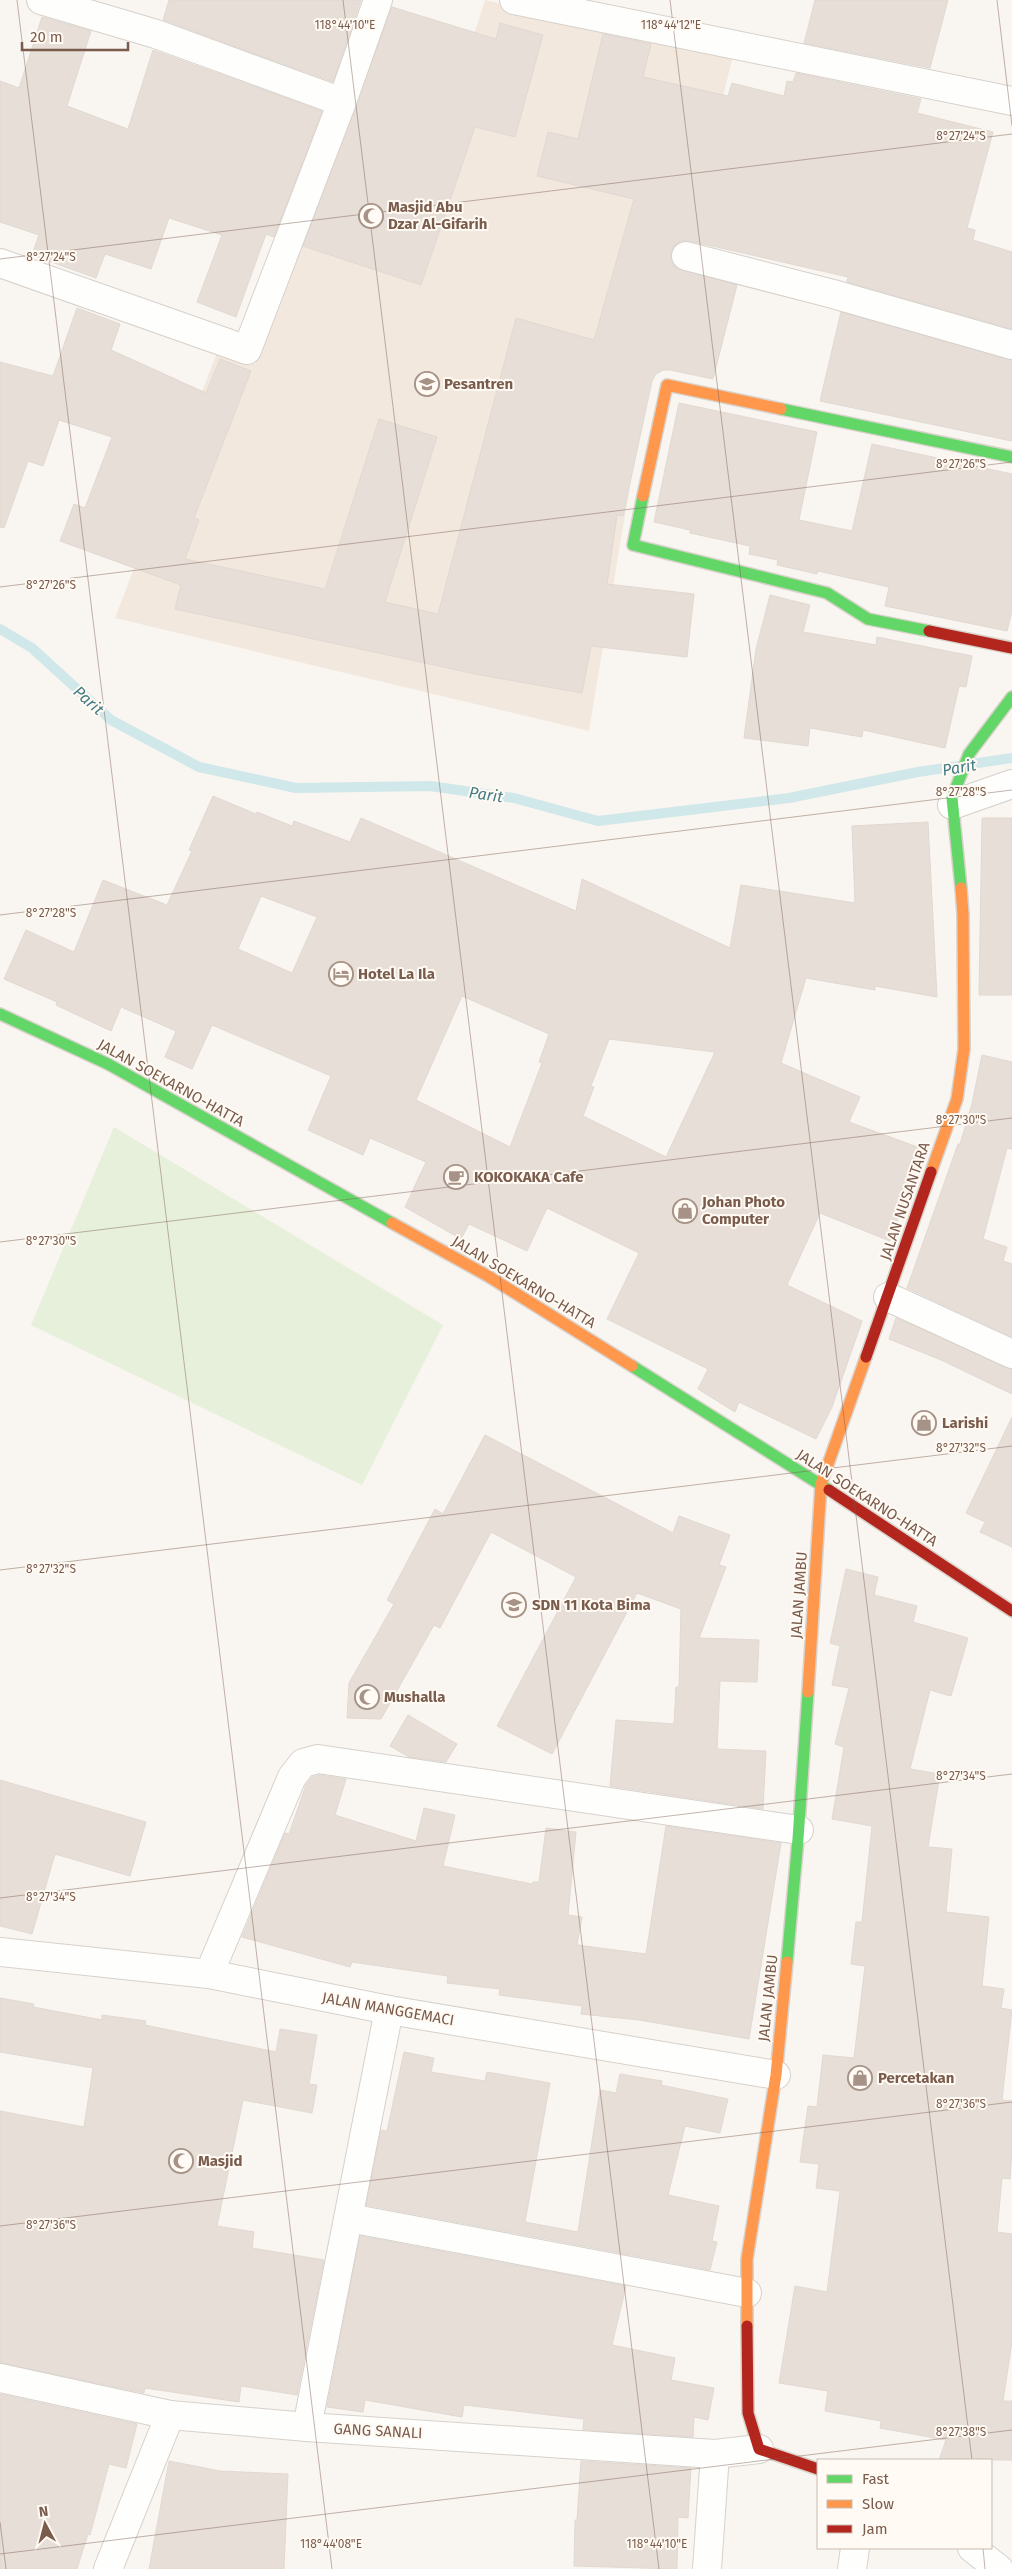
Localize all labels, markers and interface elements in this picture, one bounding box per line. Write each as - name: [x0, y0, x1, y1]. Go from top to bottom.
- text: 118°44'10"E: [315, 18, 375, 32]
- text: 118°44'12"E: [641, 18, 701, 32]
- scale bar: [22, 20, 129, 52]
- text: 20 m: [30, 28, 63, 46]
- text: 8°27'24"S: [936, 129, 986, 143]
- place label: Masjid Abu Dzar Al-Gifarih: [388, 198, 487, 233]
- mosque icon: Masjid Abu Dzar Al-Gifarih: [358, 203, 384, 229]
- text: 8°27'24"S: [26, 250, 76, 264]
- school or university icon: Pesantren: [414, 371, 440, 397]
- place label: Pesantren: [444, 375, 513, 393]
- text: 8°27'26"S: [936, 457, 987, 471]
- text: 8°27'26"S: [26, 578, 77, 592]
- water label: Parit: [70, 682, 108, 719]
- water label: Parit: [941, 755, 978, 780]
- water label: Parit: [468, 783, 504, 806]
- text: 8°27'28"S: [936, 785, 987, 799]
- text: 8°27'28"S: [26, 906, 77, 920]
- hotel icon: Hotel La Ila: [328, 961, 354, 987]
- place label: Hotel La Ila: [358, 965, 435, 983]
- street label: JALAN SOEKARNO-HATTA: [95, 1035, 248, 1131]
- text: 8°27'30"S: [936, 1113, 987, 1127]
- street label: JALAN NUSANTARA: [876, 1139, 934, 1262]
- cafe icon: KOKOKAKA Cafe: [443, 1164, 469, 1190]
- place label: KOKOKAKA Cafe: [474, 1168, 584, 1186]
- place label: Johan Photo Computer: [701, 1193, 785, 1228]
- shop icon: Johan Photo Computer: [672, 1198, 698, 1224]
- street label: JALAN SOEKARNO-HATTA: [449, 1232, 600, 1332]
- text: 8°27'30"S: [26, 1234, 77, 1248]
- shop icon: Larishi: [911, 1410, 937, 1436]
- place label: Larishi: [942, 1414, 988, 1432]
- text: 8°27'32"S: [936, 1441, 986, 1455]
- street label: JALAN SOEKARNO-HATTA: [793, 1446, 941, 1551]
- street label: JALAN JAMBU: [787, 1551, 811, 1639]
- text: 8°27'32"S: [26, 1562, 76, 1576]
- school or university icon: SDN 11 Kota Bima: [501, 1592, 527, 1618]
- place label: SDN 11 Kota Bima: [532, 1596, 651, 1614]
- mosque icon: Mushalla: [354, 1684, 380, 1710]
- place label: Mushalla: [384, 1688, 445, 1706]
- text: 8°27'34"S: [936, 1769, 986, 1783]
- text: 8°27'34"S: [26, 1890, 76, 1904]
- street label: JALAN JAMBU: [754, 1954, 782, 2042]
- street label: JALAN MANGGEMACI: [321, 1989, 455, 2029]
- shop icon: Percetakan: [847, 2065, 873, 2091]
- place label: Percetakan: [878, 2069, 954, 2087]
- text: 8°27'36"S: [936, 2097, 987, 2111]
- mosque icon: Masjid: [168, 2148, 194, 2174]
- place label: Masjid: [198, 2152, 243, 2170]
- text: 8°27'36"S: [26, 2218, 77, 2232]
- street label: GANG SANALI: [333, 2420, 423, 2442]
- text: 8°27'38"S: [936, 2425, 987, 2439]
- legend: [817, 2459, 992, 2549]
- text: Fast: [862, 2470, 889, 2488]
- text: Slow: [862, 2495, 894, 2513]
- north arrow: [20, 2499, 70, 2549]
- text: N: [38, 2503, 49, 2521]
- text: Jam: [862, 2520, 888, 2538]
- text: 118°44'08"E: [300, 2537, 362, 2551]
- text: 118°44'10"E: [627, 2537, 687, 2551]

